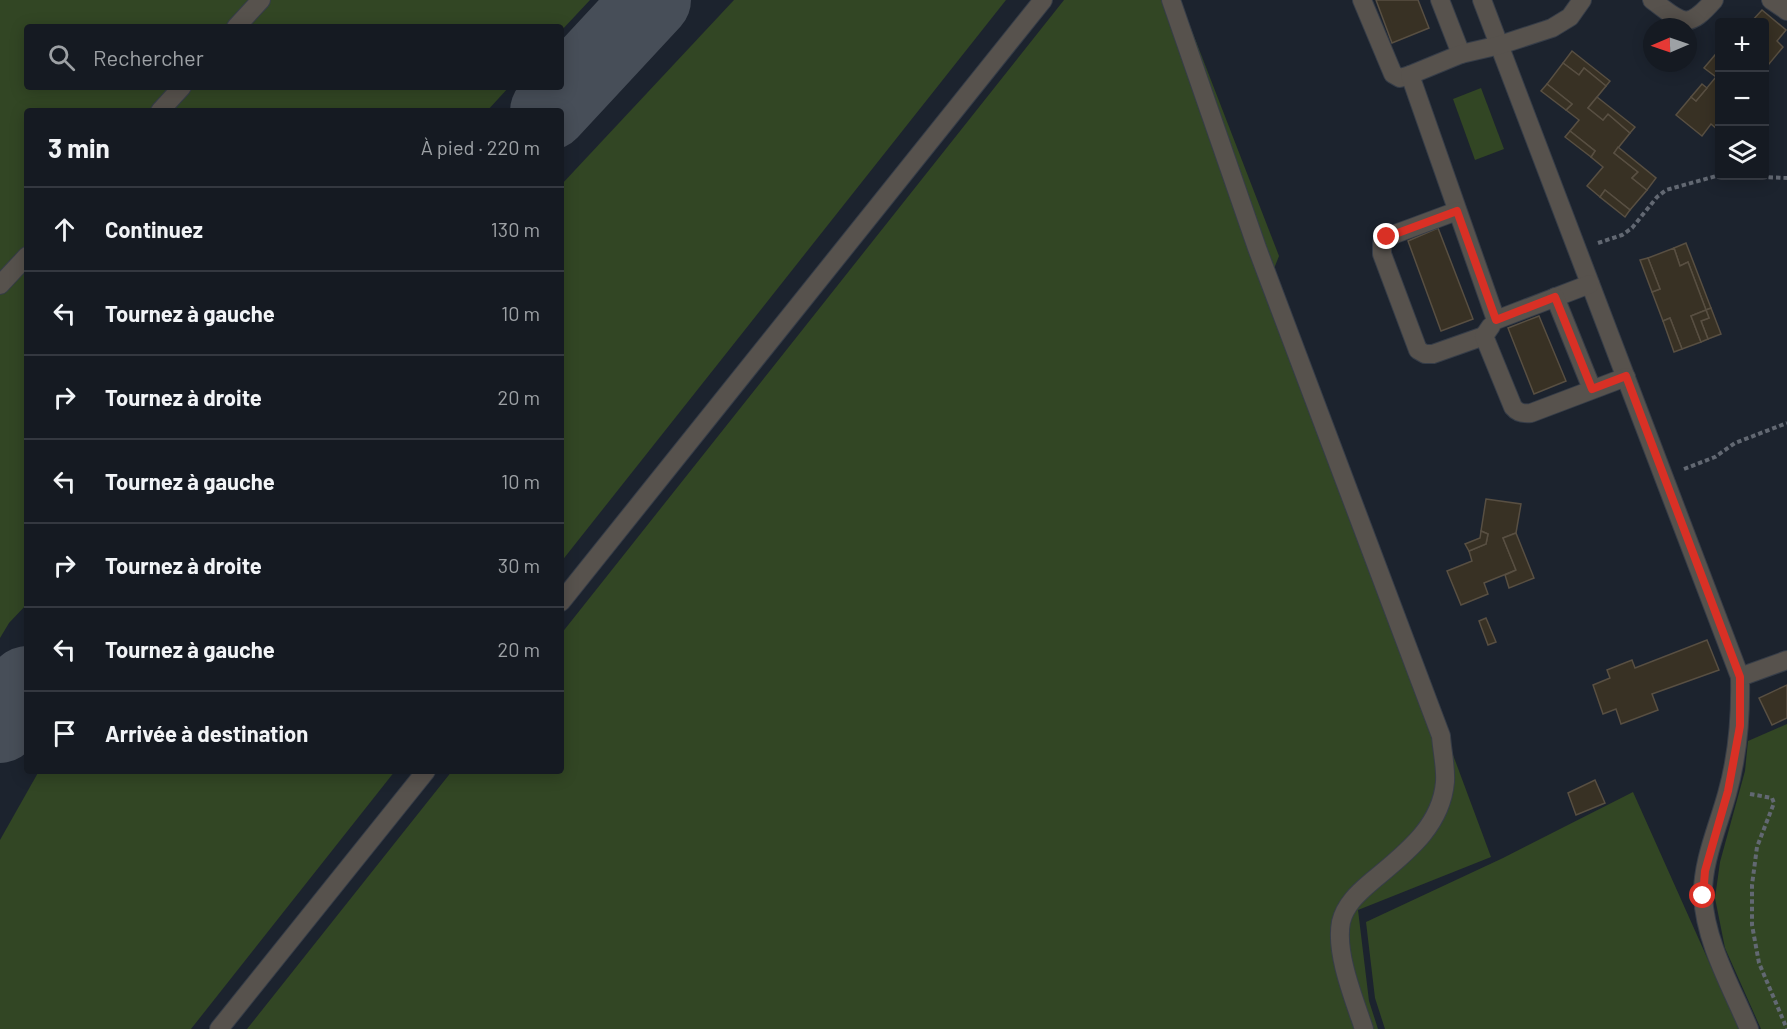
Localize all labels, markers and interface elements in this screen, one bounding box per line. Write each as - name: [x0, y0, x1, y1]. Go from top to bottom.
- north arrow: [1643, 18, 1697, 72]
- map controls: [1715, 18, 1769, 180]
- button: +: [1715, 18, 1769, 72]
- search box: [24, 24, 564, 90]
- icon: search: [45, 41, 78, 74]
- text: Rechercher: [93, 44, 204, 70]
- button: −: [1715, 72, 1769, 126]
- button: layers: [1715, 126, 1769, 180]
- text: 3 min: [48, 132, 110, 163]
- text: À pied · 220 m: [421, 135, 540, 159]
- icon: ahead: [48, 213, 81, 246]
- text: Continuez: [105, 216, 203, 242]
- text: 130 m: [491, 217, 540, 241]
- route end: [1373, 223, 1399, 249]
- icon: left: [48, 297, 81, 330]
- text: Tournez à gauche: [105, 300, 275, 326]
- text: 10 m: [501, 301, 540, 325]
- icon: right: [48, 381, 81, 414]
- text: Tournez à droite: [105, 384, 262, 410]
- text: 20 m: [497, 385, 540, 409]
- icon: left: [48, 465, 81, 498]
- text: Tournez à gauche: [105, 468, 275, 494]
- text: 10 m: [501, 469, 540, 493]
- icon: right: [48, 549, 81, 582]
- text: Tournez à droite: [105, 552, 262, 578]
- text: 30 m: [498, 553, 540, 577]
- icon: left: [48, 633, 81, 666]
- text: Tournez à gauche: [105, 636, 275, 662]
- text: 20 m: [497, 637, 540, 661]
- icon: arrive: [48, 717, 81, 750]
- text: Arrivée à destination: [105, 720, 308, 746]
- route start: [1689, 882, 1715, 908]

